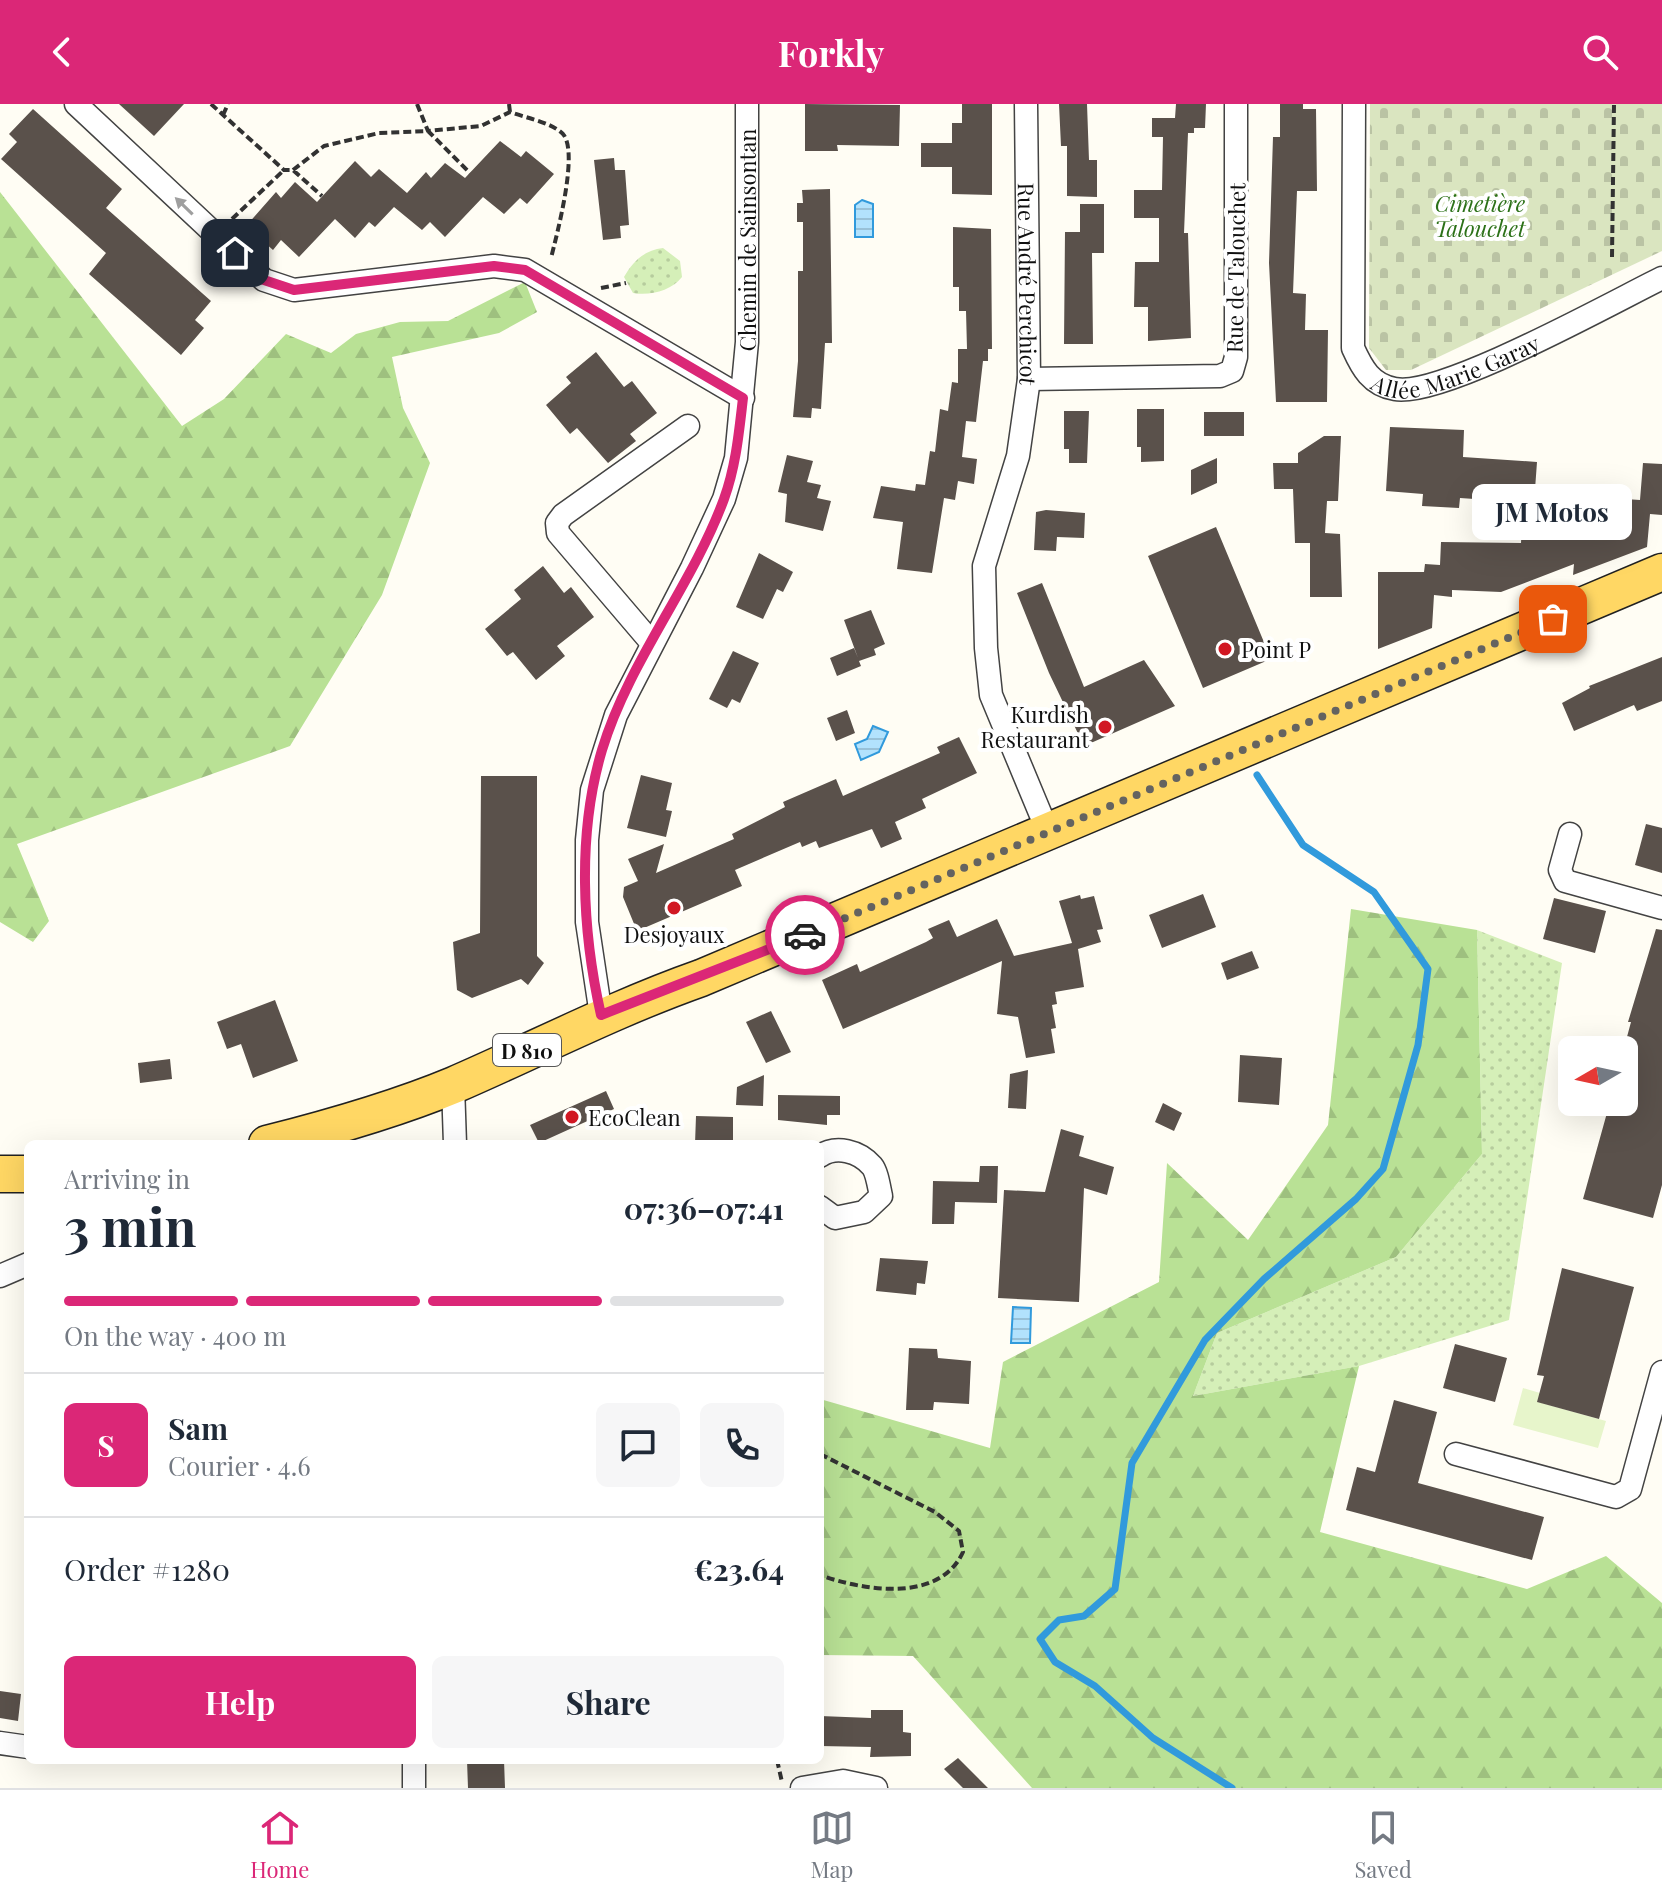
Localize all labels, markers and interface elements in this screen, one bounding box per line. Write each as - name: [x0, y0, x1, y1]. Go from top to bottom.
- text: Forkly: [778, 28, 884, 76]
- icon: back: [40, 30, 84, 74]
- icon: search: [1578, 30, 1622, 74]
- street label: Chemin de Sainsontan: [731, 128, 762, 353]
- street label: Rue de Talouchet: [1219, 181, 1252, 353]
- street label: Rue André Perchicot: [1012, 183, 1044, 388]
- park label: Cimetière Talouchet: [1435, 188, 1527, 243]
- one-way arrow: [175, 197, 194, 215]
- pin: [201, 219, 269, 287]
- icon: home: [213, 231, 257, 275]
- street label: Allée Marie Garay: [1365, 327, 1544, 405]
- callout: JM Motos: [1473, 483, 1633, 539]
- text: JM Motos: [1495, 494, 1609, 529]
- pin: [1519, 585, 1587, 653]
- icon: bag: [1531, 597, 1575, 641]
- place label: Point P: [1241, 634, 1311, 664]
- marker: Point P: [1216, 640, 1234, 658]
- place label: Kurdish Restaurant: [981, 699, 1090, 754]
- marker: Kurdish Restaurant: [1096, 718, 1114, 736]
- courier: [765, 895, 845, 975]
- marker: Desjoyaux: [665, 899, 683, 917]
- icon: car: [783, 913, 827, 957]
- place label: Desjoyaux: [624, 919, 725, 949]
- road number: D 810: [493, 1034, 561, 1066]
- north arrow: [1558, 1036, 1638, 1116]
- map controls: [1558, 1036, 1638, 1116]
- place label: EcoClean: [588, 1102, 681, 1132]
- marker: EcoClean: [563, 1108, 581, 1126]
- text: Arriving in: [64, 1161, 190, 1196]
- text: 07:36–07:41: [624, 1188, 784, 1228]
- text: 3 min: [64, 1191, 197, 1260]
- text: On the way · 400 m: [64, 1318, 286, 1353]
- button: chat: [596, 1403, 680, 1487]
- button: phone: [700, 1403, 784, 1487]
- text: Sam: [168, 1408, 228, 1448]
- text: S: [97, 1425, 115, 1465]
- text: Courier · 4.6: [168, 1448, 311, 1483]
- text: Order #1280: [64, 1549, 230, 1589]
- text: €23.64: [694, 1549, 784, 1589]
- button: Help: [64, 1656, 416, 1748]
- button: Share: [432, 1656, 784, 1748]
- tab: Home: [250, 1806, 309, 1884]
- tab: Map: [810, 1806, 854, 1884]
- tab: Saved: [1354, 1806, 1412, 1884]

